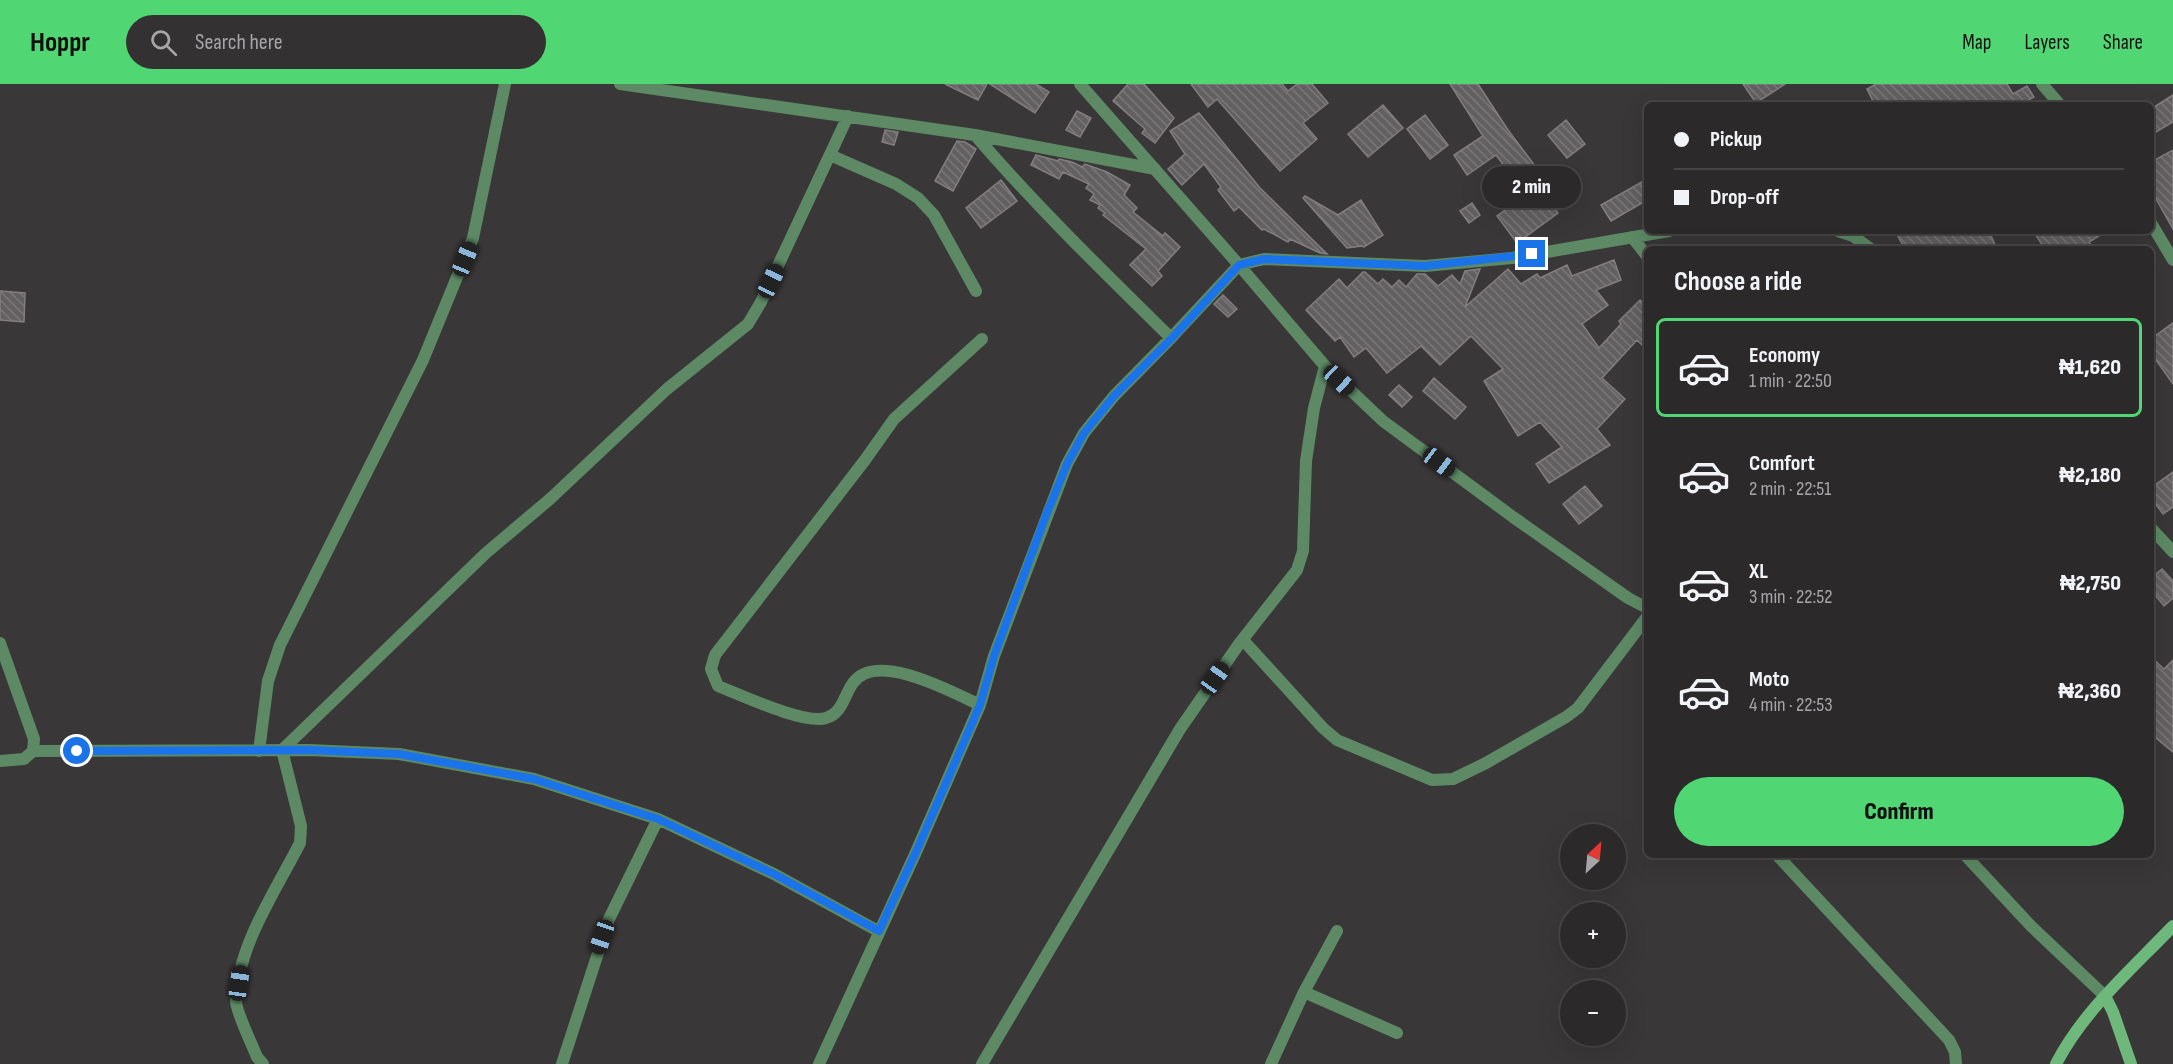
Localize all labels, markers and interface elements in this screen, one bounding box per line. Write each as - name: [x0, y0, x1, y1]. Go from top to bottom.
- search box: [126, 15, 546, 69]
- text: Hoppr: [30, 26, 90, 59]
- icon: search: [147, 26, 180, 59]
- text: Search here: [195, 29, 282, 56]
- text: Map: [1962, 30, 1991, 55]
- text: Layers: [2024, 30, 2070, 55]
- text: Share: [2103, 30, 2143, 55]
- text: Pickup: [1710, 126, 1762, 153]
- callout: 2 min: [1482, 167, 1582, 209]
- text: 2 min: [1512, 175, 1551, 199]
- text: Drop-off: [1710, 184, 1779, 211]
- car: [450, 239, 480, 279]
- route end: [1518, 240, 1545, 267]
- car: [755, 261, 787, 301]
- text: Choose a ride: [1674, 266, 1802, 298]
- icon: car: [1677, 341, 1731, 395]
- text: Economy: [1749, 342, 1820, 369]
- text: ₦1,620: [2059, 354, 2121, 381]
- car: [1320, 361, 1358, 399]
- text: 1 min · 22:50: [1749, 369, 1832, 393]
- car: [1419, 444, 1459, 480]
- icon: car: [1677, 449, 1731, 503]
- text: Comfort: [1749, 450, 1815, 477]
- text: ₦2,180: [2059, 462, 2121, 489]
- text: 2 min · 22:51: [1749, 477, 1831, 501]
- icon: car: [1677, 557, 1731, 611]
- text: XL: [1749, 558, 1768, 585]
- text: ₦2,750: [2060, 570, 2121, 597]
- text: 3 min · 22:52: [1749, 585, 1833, 609]
- car: [1197, 658, 1233, 698]
- icon: car: [1677, 665, 1731, 719]
- text: Moto: [1749, 666, 1789, 693]
- text: ₦2,360: [2058, 678, 2121, 705]
- text: 4 min · 22:53: [1749, 693, 1833, 717]
- route start: [63, 737, 90, 764]
- button: Confirm: [1674, 777, 2124, 846]
- north arrow: [1560, 824, 1626, 890]
- map controls: [1560, 824, 1626, 1046]
- button: +: [1560, 902, 1626, 968]
- car: [588, 917, 616, 957]
- car: [228, 964, 250, 1002]
- button: −: [1560, 980, 1626, 1046]

